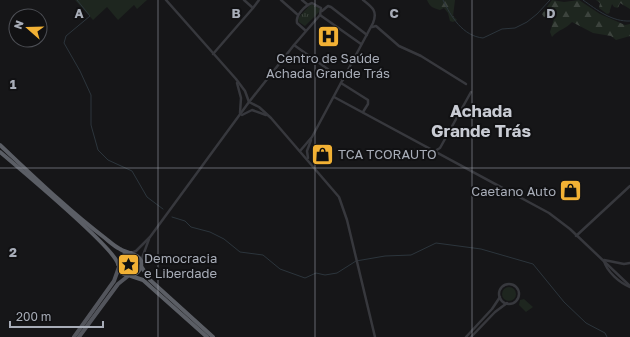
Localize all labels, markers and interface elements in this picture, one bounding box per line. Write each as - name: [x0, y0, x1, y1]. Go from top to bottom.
- text: A: [74, 5, 84, 21]
- text: B: [231, 5, 241, 21]
- text: C: [389, 5, 399, 21]
- text: D: [546, 5, 556, 21]
- north arrow: [8, 8, 48, 48]
- text: N: [11, 18, 26, 31]
- hospital icon: Centro de Saúde Achada Grande Trás: [315, 23, 341, 49]
- place label: Centro de Saúde Achada Grande Trás: [266, 50, 390, 81]
- text: 1: [10, 76, 17, 92]
- district label: Achada Grande Trás: [431, 100, 531, 141]
- shop icon: TCA TCORAUTO: [310, 141, 336, 167]
- place label: TCA TCORAUTO: [338, 146, 437, 162]
- shop icon: Caetano Auto: [558, 178, 584, 204]
- place label: Caetano Auto: [471, 183, 556, 199]
- text: 2: [9, 244, 17, 260]
- place label: Democracia e Liberdade: [144, 250, 217, 281]
- place icon: Democracia e Liberdade: [116, 252, 142, 278]
- scale bar: [10, 303, 103, 329]
- text: 200 m: [16, 309, 51, 324]

